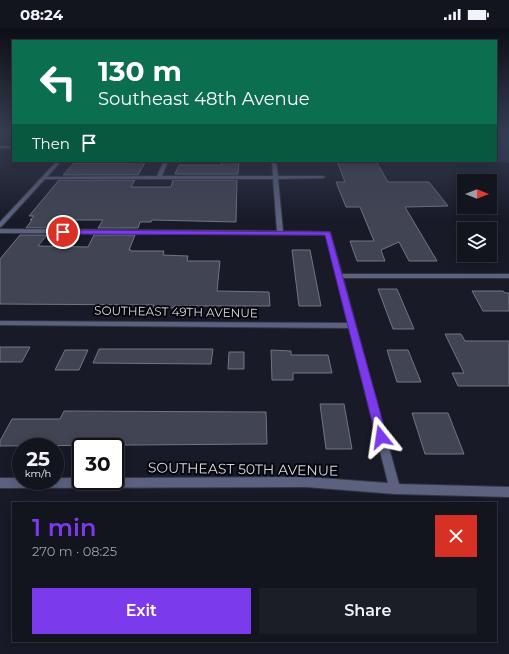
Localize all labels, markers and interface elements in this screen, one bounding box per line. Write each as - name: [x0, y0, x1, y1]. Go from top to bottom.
- text: 08:24: [20, 5, 63, 24]
- text: 130 m: [98, 54, 182, 88]
- icon: left: [32, 56, 84, 108]
- text: Southeast 48th Avenue: [98, 88, 310, 110]
- icon: arrive: [78, 132, 100, 154]
- text: Then: [32, 134, 70, 153]
- north arrow: [457, 174, 497, 214]
- map controls: [457, 174, 497, 262]
- pin: [46, 215, 80, 249]
- icon: arrive: [52, 221, 74, 243]
- button: layers: [457, 222, 497, 262]
- street label: SOUTHEAST 49TH AVENUE: [94, 303, 258, 320]
- position arrow: [360, 416, 402, 458]
- speed limit sign: 30: [72, 438, 124, 490]
- text: 25: [26, 447, 50, 471]
- street label: SOUTHEAST 50TH AVENUE: [148, 458, 338, 480]
- text: km/h: [25, 467, 51, 480]
- text: 1 min: [32, 513, 96, 542]
- button: close: [435, 515, 477, 557]
- text: 270 m · 08:25: [32, 543, 117, 559]
- button: Exit: [32, 588, 251, 634]
- button: Share: [259, 588, 477, 634]

